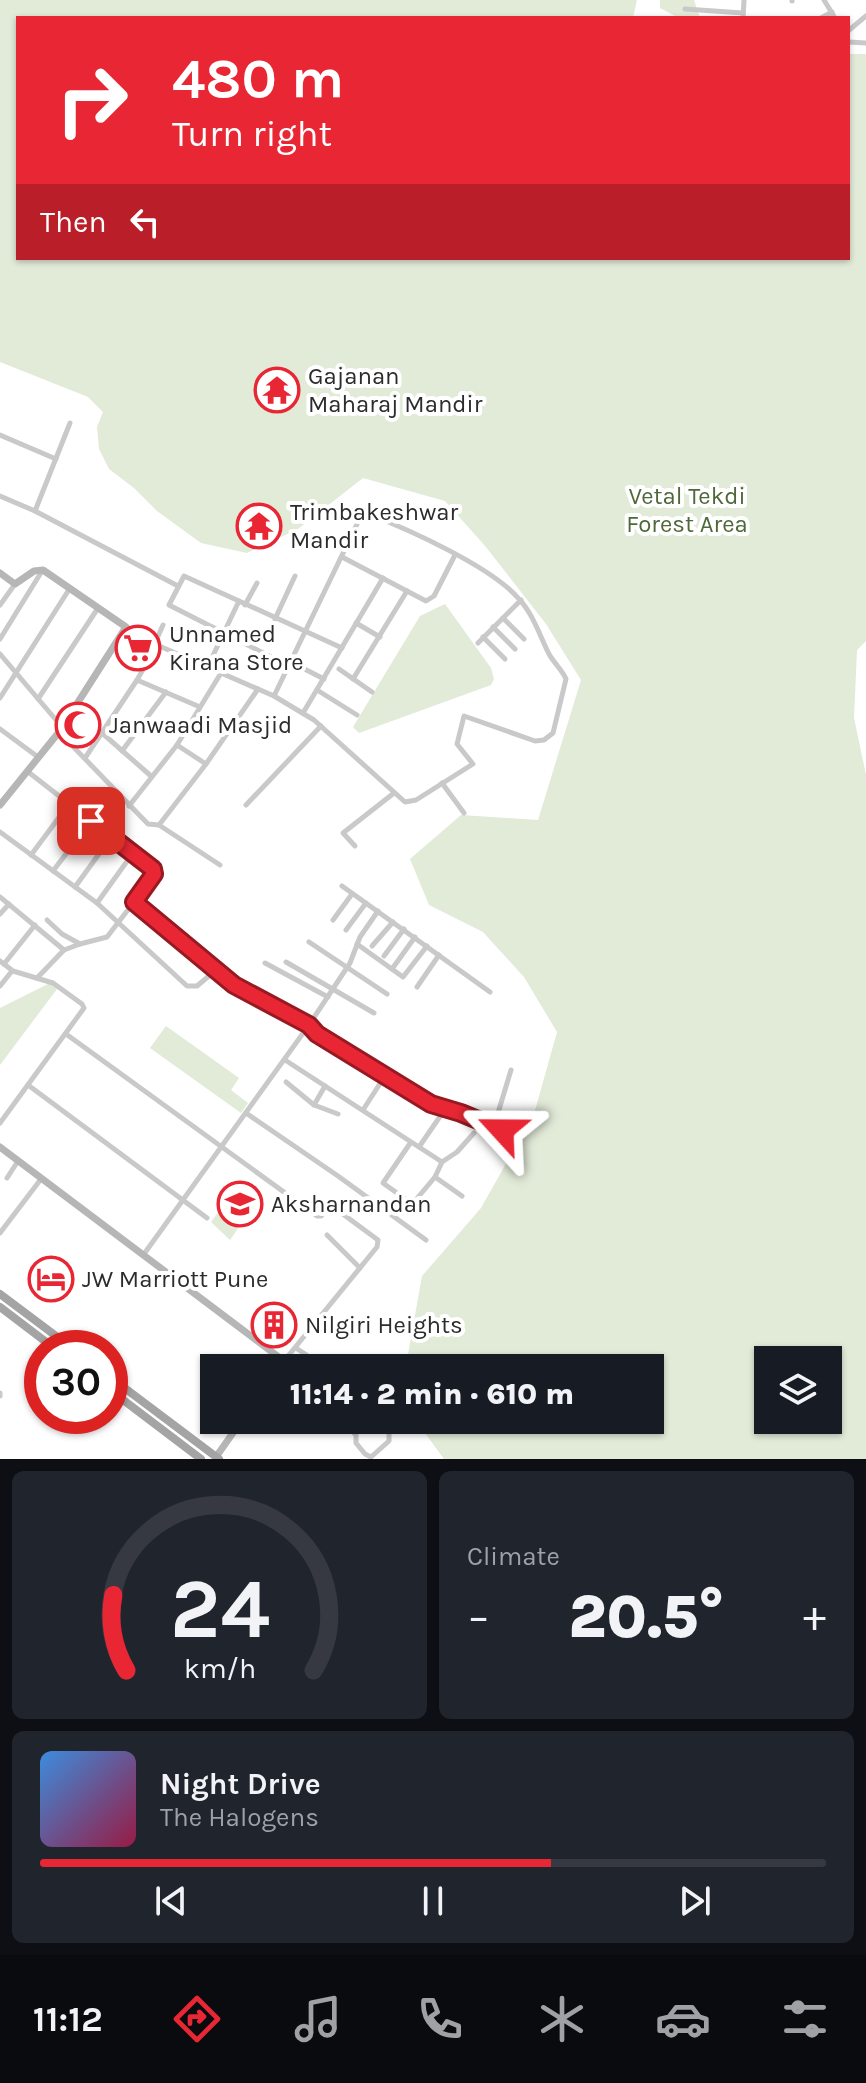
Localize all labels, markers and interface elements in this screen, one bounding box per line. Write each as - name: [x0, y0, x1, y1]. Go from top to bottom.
- text: 480 m: [172, 46, 344, 111]
- icon: right: [40, 48, 144, 152]
- text: Turn right: [172, 113, 332, 155]
- icon: left: [123, 200, 167, 244]
- text: Then: [40, 204, 107, 240]
- place label: Gajanan Maharaj Mandir: [308, 362, 483, 418]
- temple icon: Gajanan Maharaj Mandir: [253, 366, 301, 414]
- park label: Vetal Tekdi Forest Area: [626, 482, 748, 538]
- place label: Trimbakeshwar Mandir: [290, 498, 459, 554]
- temple icon: Trimbakeshwar Mandir: [235, 502, 283, 550]
- place label: Unnamed Kirana Store: [169, 620, 304, 676]
- supermarket icon: Unnamed Kirana Store: [114, 624, 162, 672]
- mosque icon: Janwaadi Masjid: [54, 701, 102, 749]
- place label: Janwaadi Masjid: [109, 711, 292, 739]
- pin: [57, 787, 125, 855]
- icon: arrive: [69, 799, 113, 843]
- position arrow: [460, 1088, 544, 1172]
- school or university icon: Aksharnandan: [216, 1180, 264, 1228]
- place label: Aksharnandan: [271, 1190, 431, 1218]
- hotel icon: JW Marriott Pune: [27, 1255, 75, 1303]
- place label: JW Marriott Pune: [82, 1265, 268, 1293]
- building icon: Nilgiri Heights: [250, 1301, 298, 1349]
- place label: Nilgiri Heights: [305, 1311, 463, 1339]
- speed limit sign: 30: [24, 1330, 128, 1434]
- map controls: [754, 1346, 842, 1434]
- button: layers: [754, 1346, 842, 1434]
- text: 11:14 · 2 min · 610 m: [290, 1376, 574, 1412]
- text: Climate: [467, 1541, 560, 1572]
- text: 24: [170, 1561, 269, 1658]
- text: 20.5°: [569, 1582, 724, 1652]
- text: −: [467, 1591, 490, 1642]
- text: +: [803, 1591, 826, 1642]
- text: km/h: [183, 1652, 256, 1685]
- text: Night Drive: [160, 1766, 321, 1802]
- text: The Halogens: [160, 1802, 319, 1833]
- icon: previous: [149, 1879, 193, 1923]
- icon: pause: [411, 1879, 455, 1923]
- icon: next: [673, 1879, 717, 1923]
- icon: directions: [169, 1991, 225, 2047]
- icon: music: [290, 1991, 346, 2047]
- icon: phone: [412, 1991, 468, 2047]
- icon: climate: [534, 1991, 590, 2047]
- icon: car: [655, 1991, 711, 2047]
- icon: filters: [777, 1991, 833, 2047]
- text: 11:12: [33, 1998, 103, 2040]

